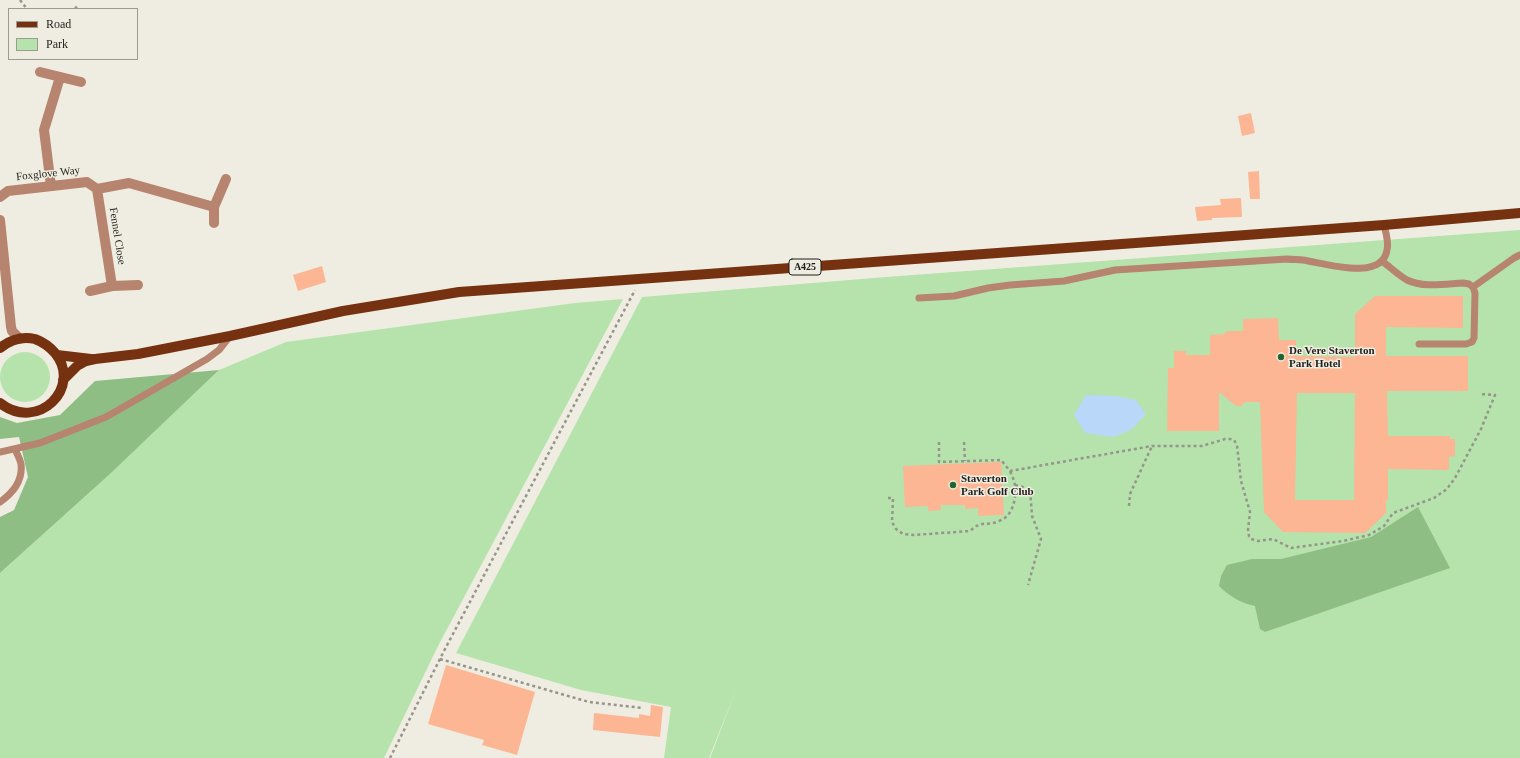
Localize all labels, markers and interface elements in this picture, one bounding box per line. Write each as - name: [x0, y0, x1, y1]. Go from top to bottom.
- legend: [8, 8, 138, 60]
- text: Road: [46, 17, 71, 31]
- text: Park: [46, 37, 68, 51]
- street label: Foxglove Way: [15, 164, 81, 184]
- street label: Fennel Close: [106, 206, 128, 266]
- road number: A425: [789, 259, 821, 275]
- place label: De Vere Staverton Park Hotel: [1289, 344, 1375, 370]
- marker: De Vere Staverton Park Hotel: [1276, 352, 1286, 362]
- place label: Staverton Park Golf Club: [961, 472, 1034, 498]
- marker: Staverton Park Golf Club: [948, 480, 958, 490]

